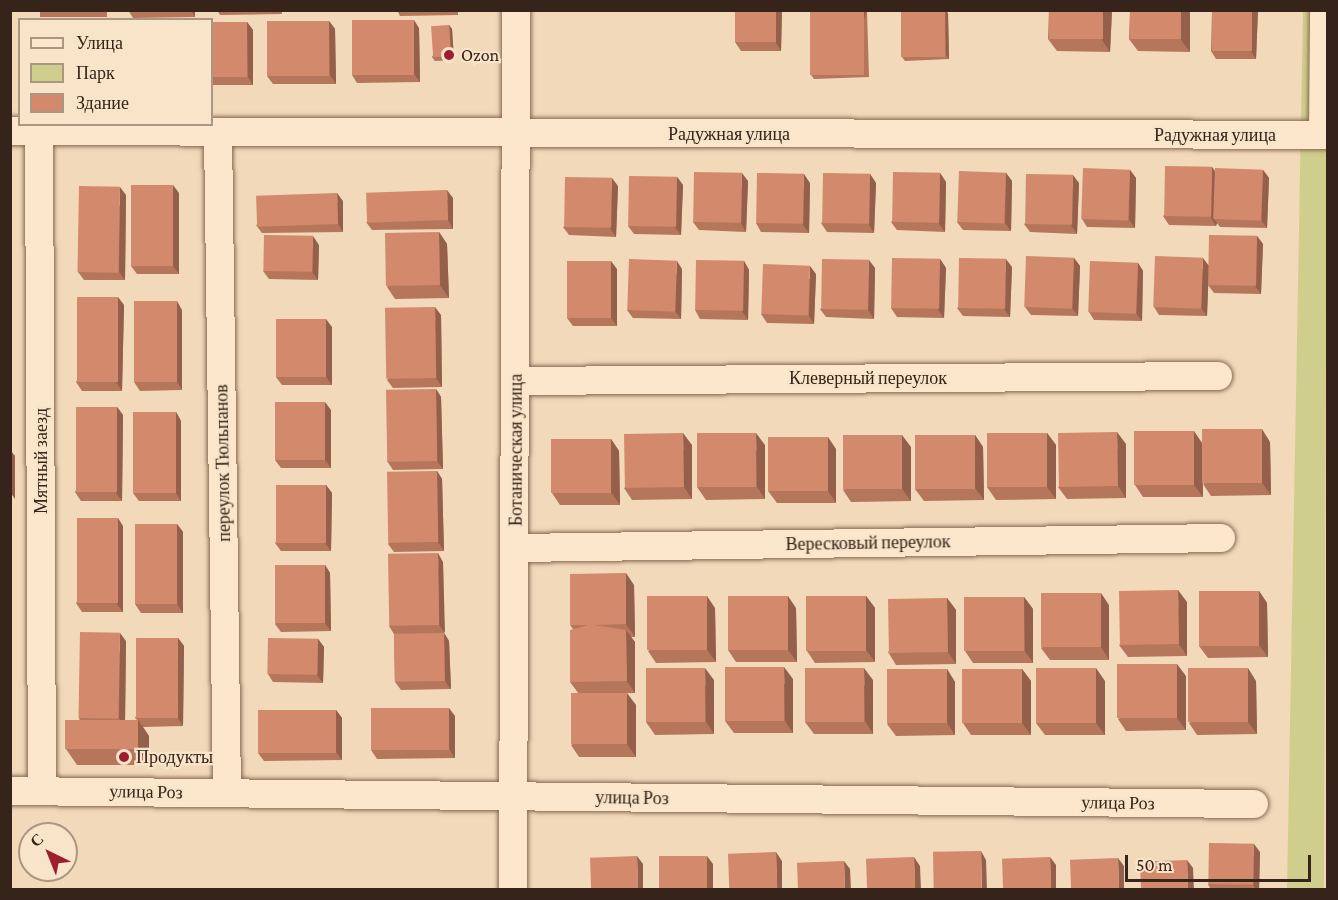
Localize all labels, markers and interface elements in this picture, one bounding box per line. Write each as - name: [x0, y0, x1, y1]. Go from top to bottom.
- legend: [18, 18, 213, 126]
- text: Улица: [76, 33, 123, 53]
- place label: Ozon: [461, 44, 499, 66]
- marker: Ozon: [442, 48, 456, 62]
- text: Парк: [76, 63, 115, 83]
- text: Здание: [76, 93, 129, 113]
- street label: Радужная улица: [668, 123, 790, 145]
- street label: Радужная улица: [1154, 124, 1276, 146]
- street label: Клеверный переулок: [789, 367, 947, 389]
- street label: Ботаническая улица: [505, 374, 527, 526]
- street label: переулок Тюльпанов: [211, 384, 235, 542]
- street label: Мятный заезд: [30, 408, 52, 514]
- street label: Вересковый переулок: [785, 531, 951, 555]
- place label: Продукты: [136, 746, 213, 768]
- marker: Продукты: [117, 750, 131, 764]
- street label: улица Роз: [109, 781, 183, 803]
- street label: улица Роз: [595, 787, 669, 809]
- street label: улица Роз: [1081, 792, 1155, 814]
- north arrow: [18, 822, 78, 882]
- text: С: [27, 830, 47, 850]
- scale bar: [1128, 843, 1314, 881]
- text: 50 m: [1136, 855, 1173, 875]

